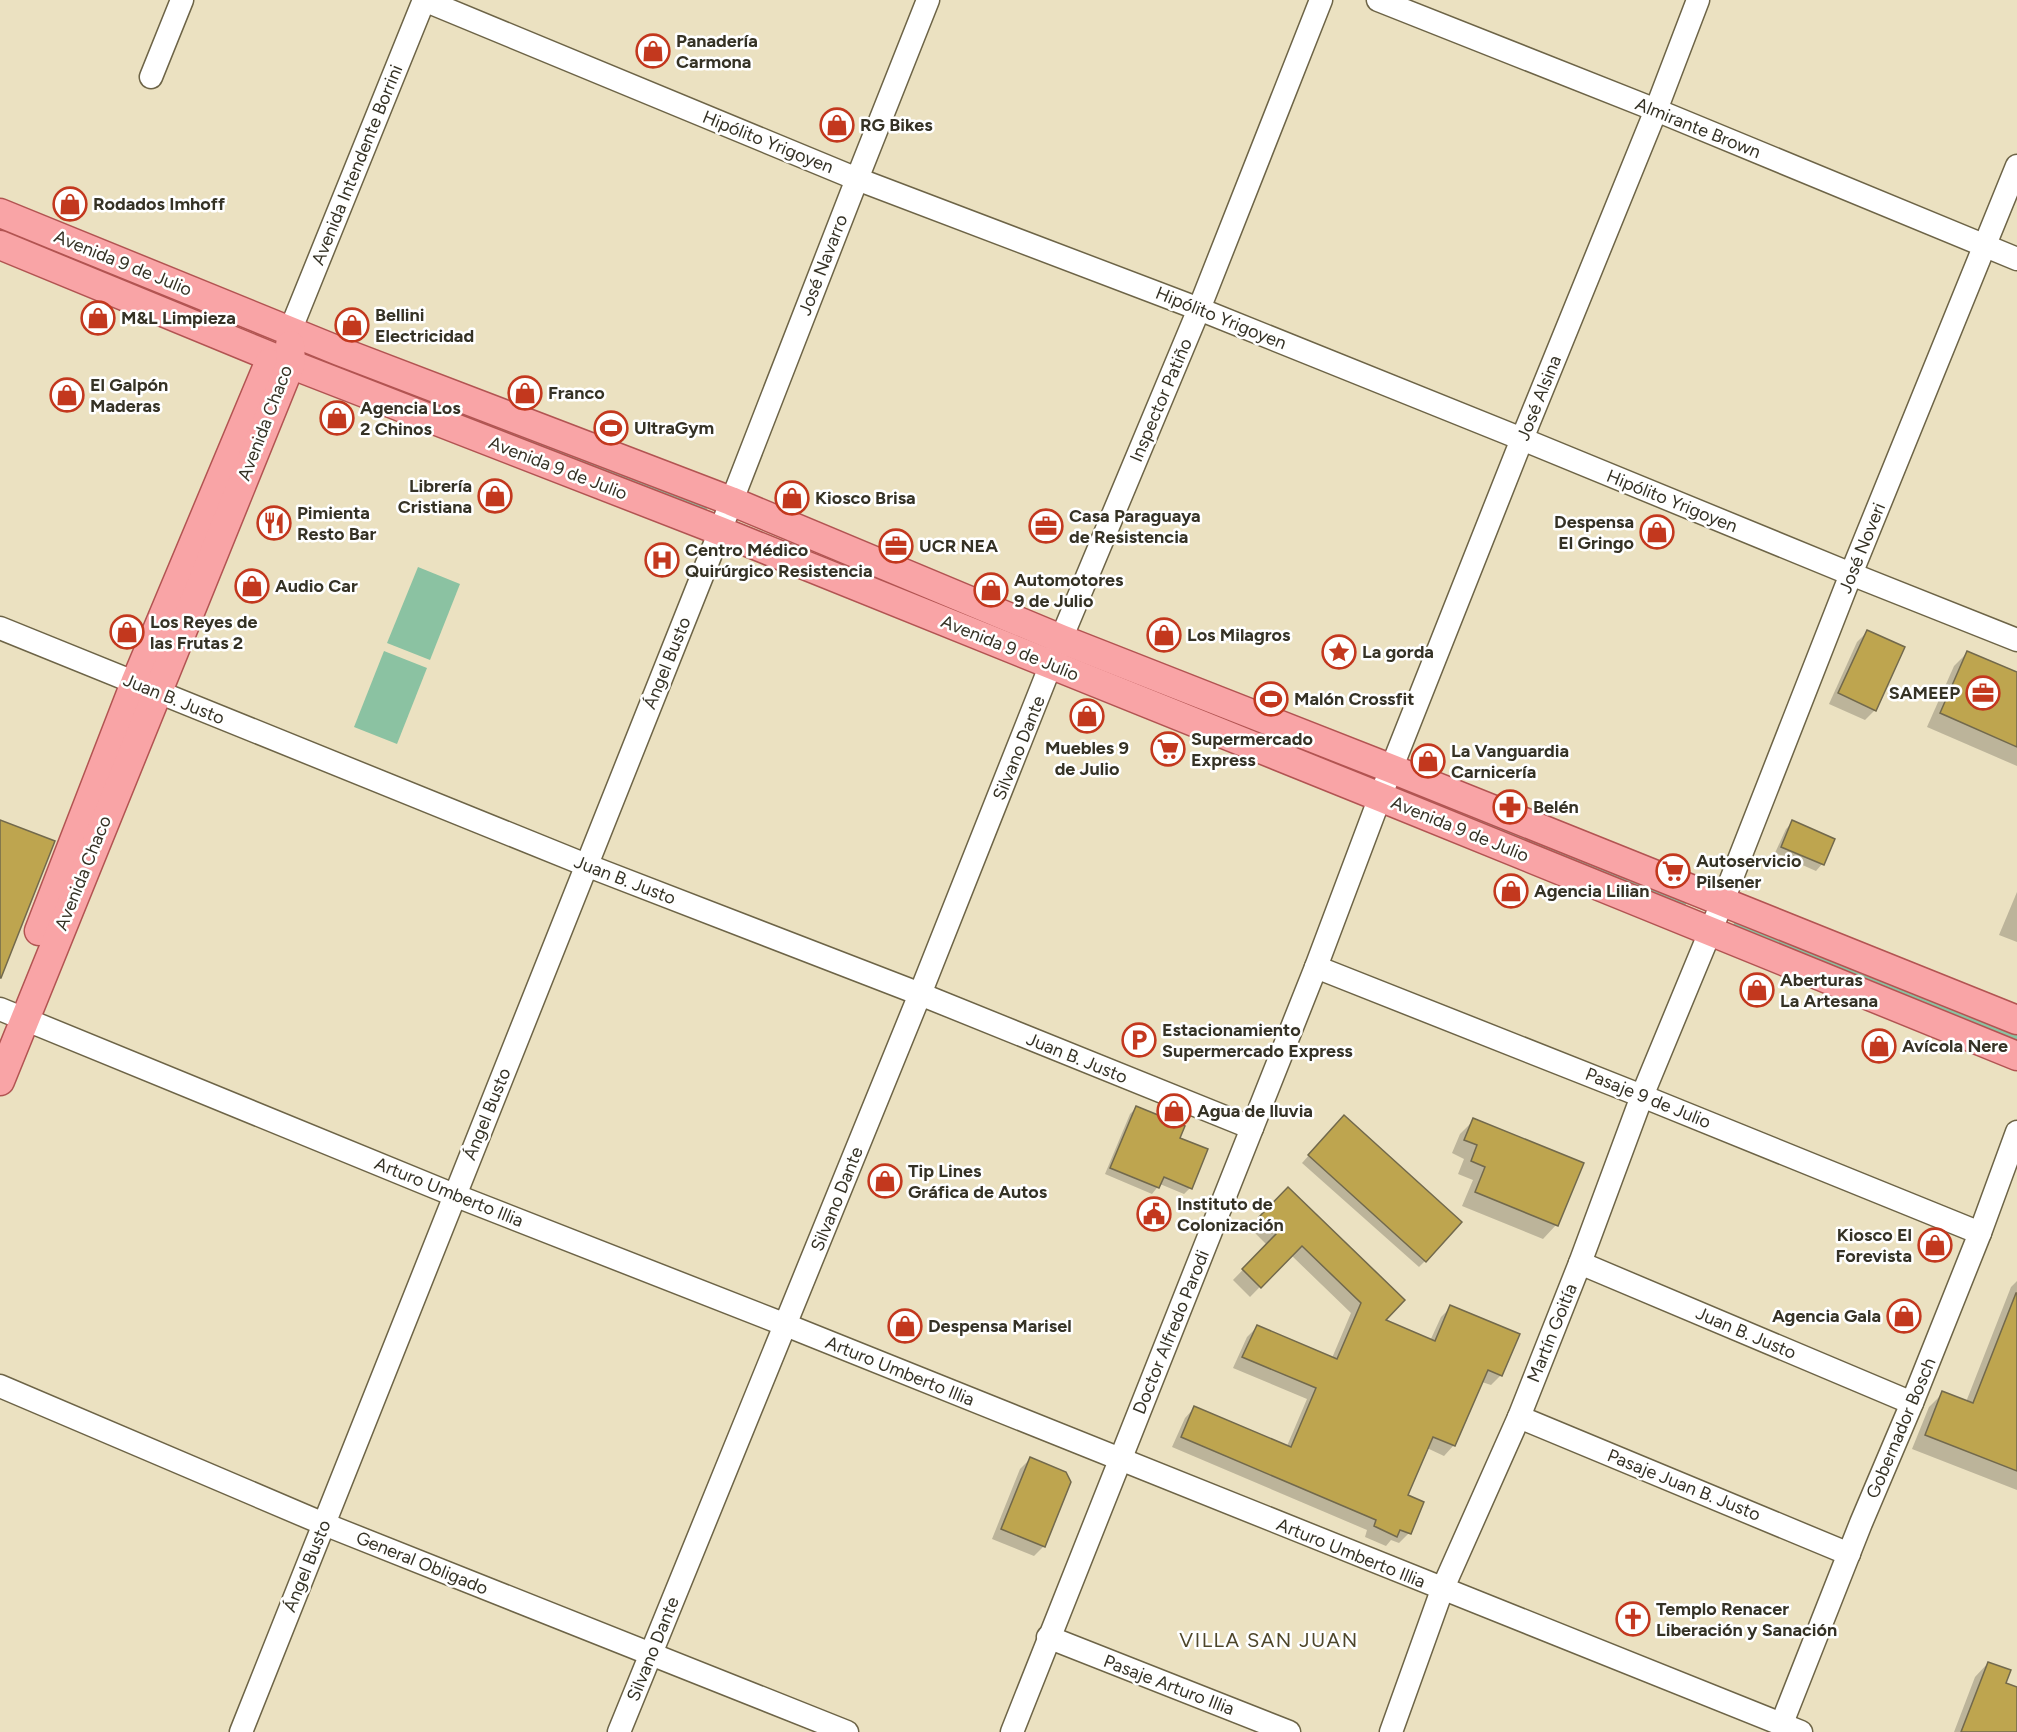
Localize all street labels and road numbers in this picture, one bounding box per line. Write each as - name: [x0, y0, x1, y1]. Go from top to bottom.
- street label: Avenida Intendente Borrini: [307, 62, 407, 268]
- street label: Almirante Brown: [1632, 93, 1764, 163]
- street label: Hipólito Yrigoyen: [699, 106, 837, 178]
- street label: José Navarro: [794, 211, 852, 319]
- street label: Avenida 9 de Julio: [51, 225, 195, 301]
- street label: Hipólito Yrigoyen: [1152, 282, 1290, 354]
- street label: Inspector Patiño: [1125, 335, 1197, 465]
- street label: José Alsina: [1512, 352, 1566, 444]
- street label: Avenida Chaco: [233, 362, 297, 484]
- street label: Avenida 9 de Julio: [486, 431, 630, 505]
- street label: Hipólito Yrigoyen: [1603, 465, 1741, 537]
- street label: José Noveri: [1834, 499, 1890, 597]
- street label: Avenida 9 de Julio: [938, 610, 1082, 686]
- street label: Ángel Busto: [639, 614, 695, 712]
- street label: Juan B. Justo: [120, 669, 228, 729]
- street label: Silvano Dante: [988, 692, 1050, 803]
- street label: Avenida 9 de Julio: [1388, 791, 1532, 867]
- street label: Avenida Chaco: [50, 812, 116, 934]
- street label: Juan B. Justo: [571, 851, 679, 909]
- street label: Juan B. Justo: [1023, 1028, 1131, 1088]
- street label: Pasaje 9 de Julio: [1582, 1063, 1714, 1133]
- street label: Ángel Busto: [459, 1065, 515, 1163]
- street label: Silvano Dante: [806, 1143, 868, 1254]
- street label: Arturo Umberto Illia: [371, 1152, 527, 1232]
- street label: Doctor Alfredo Parodi: [1128, 1247, 1214, 1417]
- street label: Martín Goitía: [1522, 1280, 1582, 1386]
- street label: Juan B. Justo: [1692, 1302, 1800, 1364]
- street label: Arturo Umberto Illia: [822, 1331, 978, 1411]
- street label: Gobernador Bosch: [1861, 1354, 1941, 1502]
- street label: Pasaje Juan B. Justo: [1604, 1444, 1764, 1526]
- street label: Arturo Umberto Illia: [1273, 1513, 1429, 1593]
- street label: Ángel Busto: [279, 1517, 335, 1615]
- street label: General Obligado: [353, 1526, 491, 1600]
- street label: Silvano Dante: [622, 1593, 684, 1704]
- street label: Pasaje Arturo Illia: [1100, 1650, 1238, 1720]

